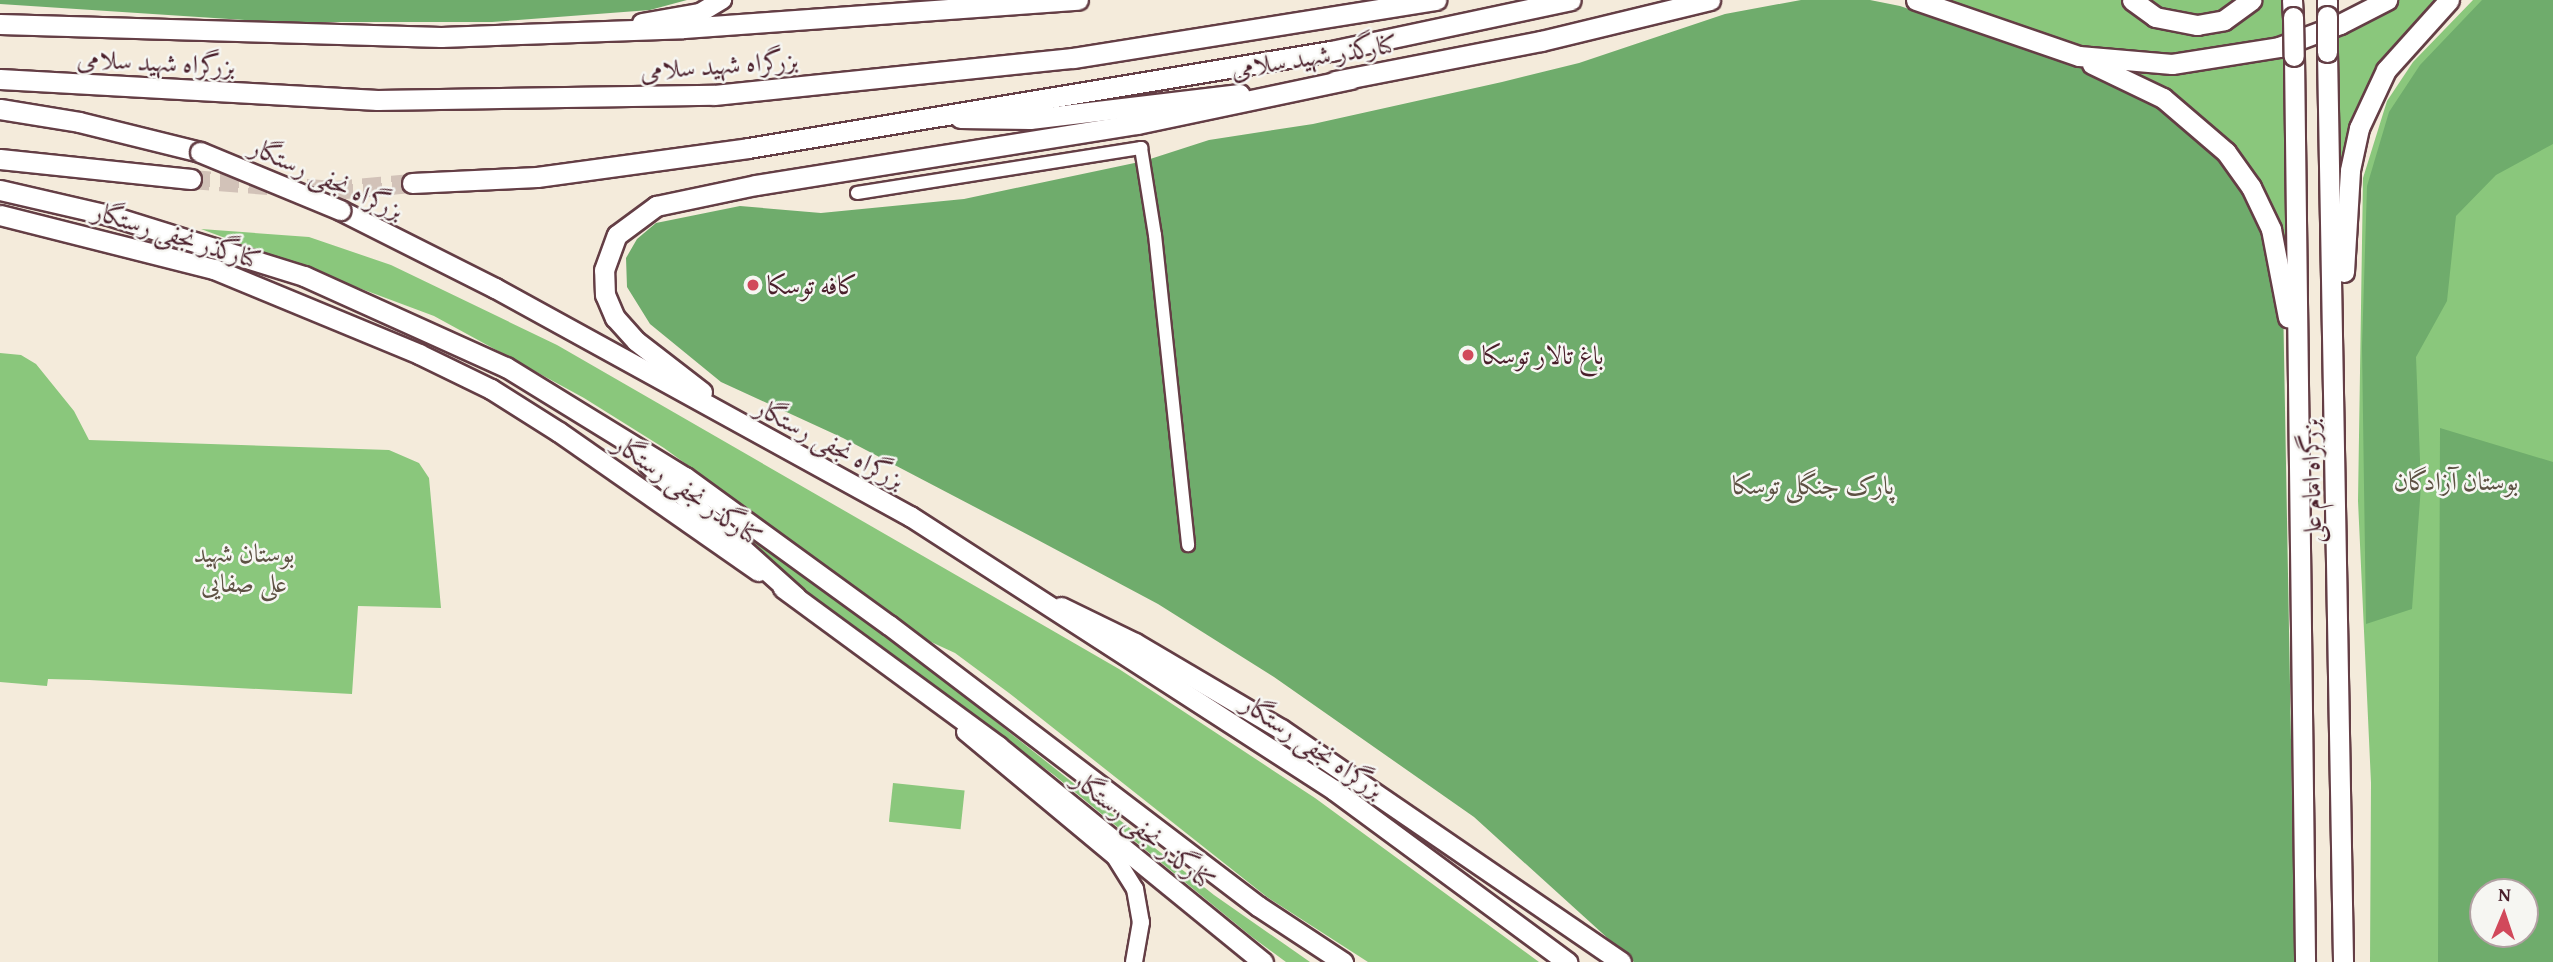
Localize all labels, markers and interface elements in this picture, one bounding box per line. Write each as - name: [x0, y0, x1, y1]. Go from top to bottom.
- street label: کنارگذر شهید سلامی: [1229, 27, 1399, 85]
- street label: بزرگراه شهید سلامی: [76, 42, 236, 82]
- street label: بزرگراه شهید سلامی: [639, 44, 799, 86]
- street label: بزرگراه نجفی رستگار: [246, 130, 408, 226]
- street label: کنارگذر نجفی رستگار: [89, 195, 265, 275]
- place label: کافه توسکا: [767, 269, 858, 301]
- marker: کافه توسکا: [745, 277, 761, 293]
- place label: باغ تالار توسکا: [1482, 339, 1604, 371]
- marker: باغ تالار توسکا: [1460, 347, 1476, 363]
- street label: بزرگراه نجفی رستگار: [750, 391, 910, 495]
- street label: بزرگراه امام علی: [2294, 418, 2328, 544]
- street label: کنارگذر نجفی رستگار: [608, 427, 768, 553]
- park label: بوستان آزادگان: [2394, 465, 2518, 497]
- park label: پارک جنگلی توسکا: [1732, 469, 1894, 501]
- park label: بوستان شهید علی صفایی: [193, 537, 295, 598]
- street label: بزرگراه نجفی رستگار: [1236, 687, 1390, 805]
- street label: کنارگذر نجفی رستگار: [1067, 763, 1221, 897]
- north arrow: [2469, 878, 2539, 948]
- text: N: [2498, 880, 2511, 908]

